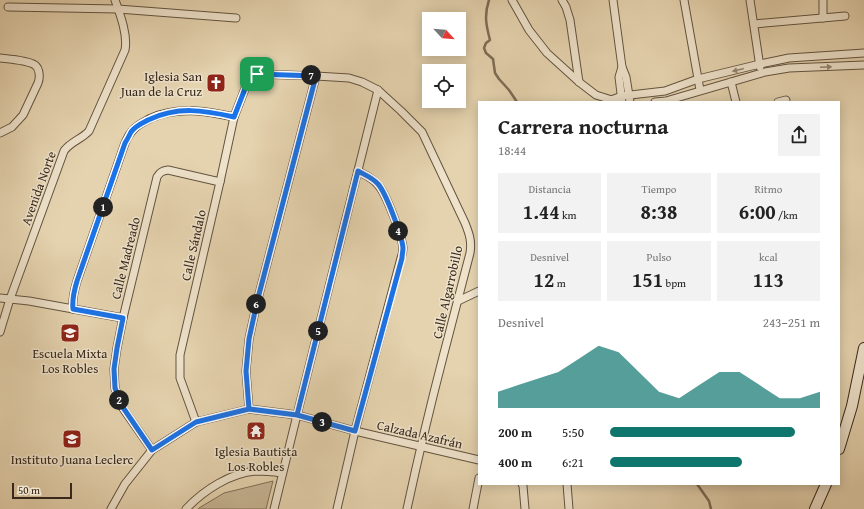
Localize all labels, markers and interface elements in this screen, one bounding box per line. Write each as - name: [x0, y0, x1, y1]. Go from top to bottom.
- north arrow: [422, 12, 466, 56]
- map controls: [422, 12, 466, 108]
- pin: [240, 57, 274, 91]
- icon: arrive: [246, 63, 268, 85]
- one-way arrow: [820, 63, 832, 70]
- button: locate: [422, 64, 466, 108]
- pin: 7: [301, 65, 321, 85]
- place label: Iglesia San Juan de la Cruz: [119, 67, 203, 101]
- text: 7: [308, 67, 314, 83]
- one-way arrow: [731, 67, 744, 73]
- church icon: Iglesia San Juan de la Cruz: [205, 72, 227, 94]
- text: Carrera nocturna: [498, 110, 669, 142]
- button: share: [778, 114, 820, 156]
- text: 18:44: [498, 141, 526, 160]
- street label: Avenida Norte: [16, 148, 61, 228]
- text: Distancia: [528, 181, 571, 197]
- text: Tiempo: [642, 181, 676, 197]
- text: Ritmo: [754, 181, 782, 197]
- pin: 1: [93, 197, 113, 217]
- text: 1.44: [523, 197, 560, 226]
- text: 8:38: [641, 197, 677, 226]
- text: 6:00: [739, 197, 776, 226]
- text: 1: [100, 199, 106, 215]
- street label: Calle Sándalo: [176, 207, 211, 283]
- text: km: [560, 207, 577, 223]
- text: /km: [776, 207, 798, 223]
- street label: Calle Madreado: [106, 215, 145, 301]
- pin: 4: [388, 221, 408, 241]
- text: 4: [395, 223, 401, 239]
- street label: Calle Algarrobillo: [428, 243, 468, 341]
- text: Desnivel: [530, 249, 569, 265]
- text: Pulso: [647, 249, 671, 265]
- text: kcal: [759, 249, 778, 265]
- text: 12: [534, 265, 554, 294]
- text: 151: [632, 265, 663, 294]
- text: 113: [753, 265, 784, 294]
- text: m: [554, 275, 566, 291]
- text: bpm: [663, 275, 686, 291]
- pin: 6: [246, 294, 266, 314]
- text: 6: [253, 296, 259, 312]
- text: Desnivel: [498, 313, 544, 332]
- text: 243–251 m: [763, 313, 820, 332]
- pin: 5: [308, 321, 328, 341]
- school or university icon: Escuela Mixta Los Robles: [59, 322, 81, 344]
- text: 5: [315, 323, 321, 339]
- place label: Escuela Mixta Los Robles: [33, 344, 108, 378]
- pin: 2: [109, 390, 129, 410]
- text: 2: [116, 392, 122, 408]
- pin: 3: [312, 412, 332, 432]
- text: 3: [319, 414, 325, 430]
- street label: Calzada Azafrán: [375, 415, 465, 454]
- temple icon: Iglesia Bautista Los Robles: [245, 420, 267, 442]
- text: 200 m: [498, 423, 532, 442]
- text: 5:50: [562, 423, 584, 442]
- school or university icon: Instituto Juana Leclerc: [61, 428, 83, 450]
- place label: Iglesia Bautista Los Robles: [215, 442, 298, 476]
- place label: Instituto Juana Leclerc: [11, 450, 134, 469]
- text: 400 m: [498, 453, 532, 472]
- text: 6:21: [562, 453, 584, 472]
- scale bar: [12, 481, 72, 500]
- text: 50 m: [18, 482, 40, 498]

